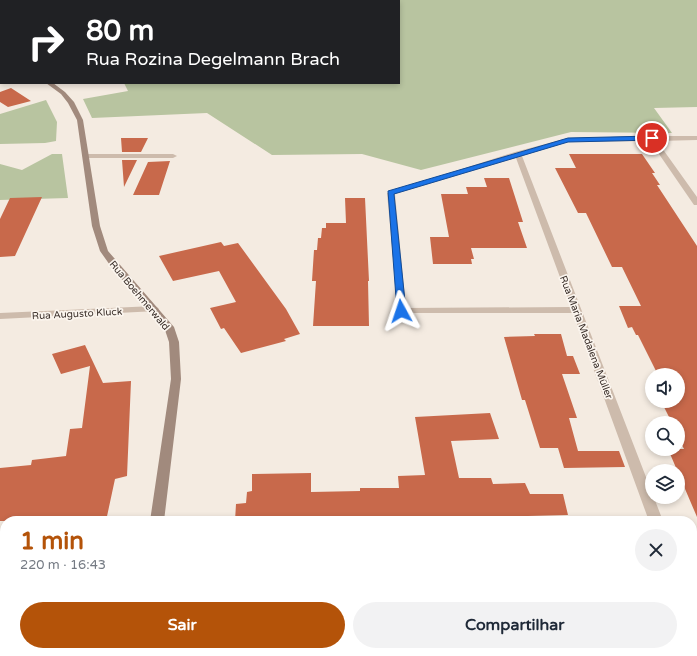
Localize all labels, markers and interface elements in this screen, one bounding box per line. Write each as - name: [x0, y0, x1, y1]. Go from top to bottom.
- text: 80 m: [86, 14, 154, 48]
- icon: right: [20, 16, 72, 68]
- text: Rua Rozina Degelmann Brach: [86, 48, 340, 70]
- pin: [635, 121, 669, 155]
- icon: arrive: [641, 127, 663, 149]
- street label: Rua Boehmerwald: [107, 258, 172, 333]
- street label: Rua Maria Madalena Müller: [557, 274, 615, 401]
- position arrow: [380, 290, 422, 332]
- street label: Rua Augusto Kluck: [32, 306, 123, 322]
- map controls: [645, 368, 685, 504]
- button: sound: [645, 368, 685, 408]
- button: search: [645, 416, 685, 456]
- button: layers: [645, 464, 685, 504]
- text: 1 min: [20, 527, 84, 556]
- button: close: [635, 529, 677, 571]
- text: 220 m · 16:43: [20, 557, 106, 573]
- button: Sair: [20, 602, 345, 648]
- button: Compartilhar: [353, 602, 677, 648]

